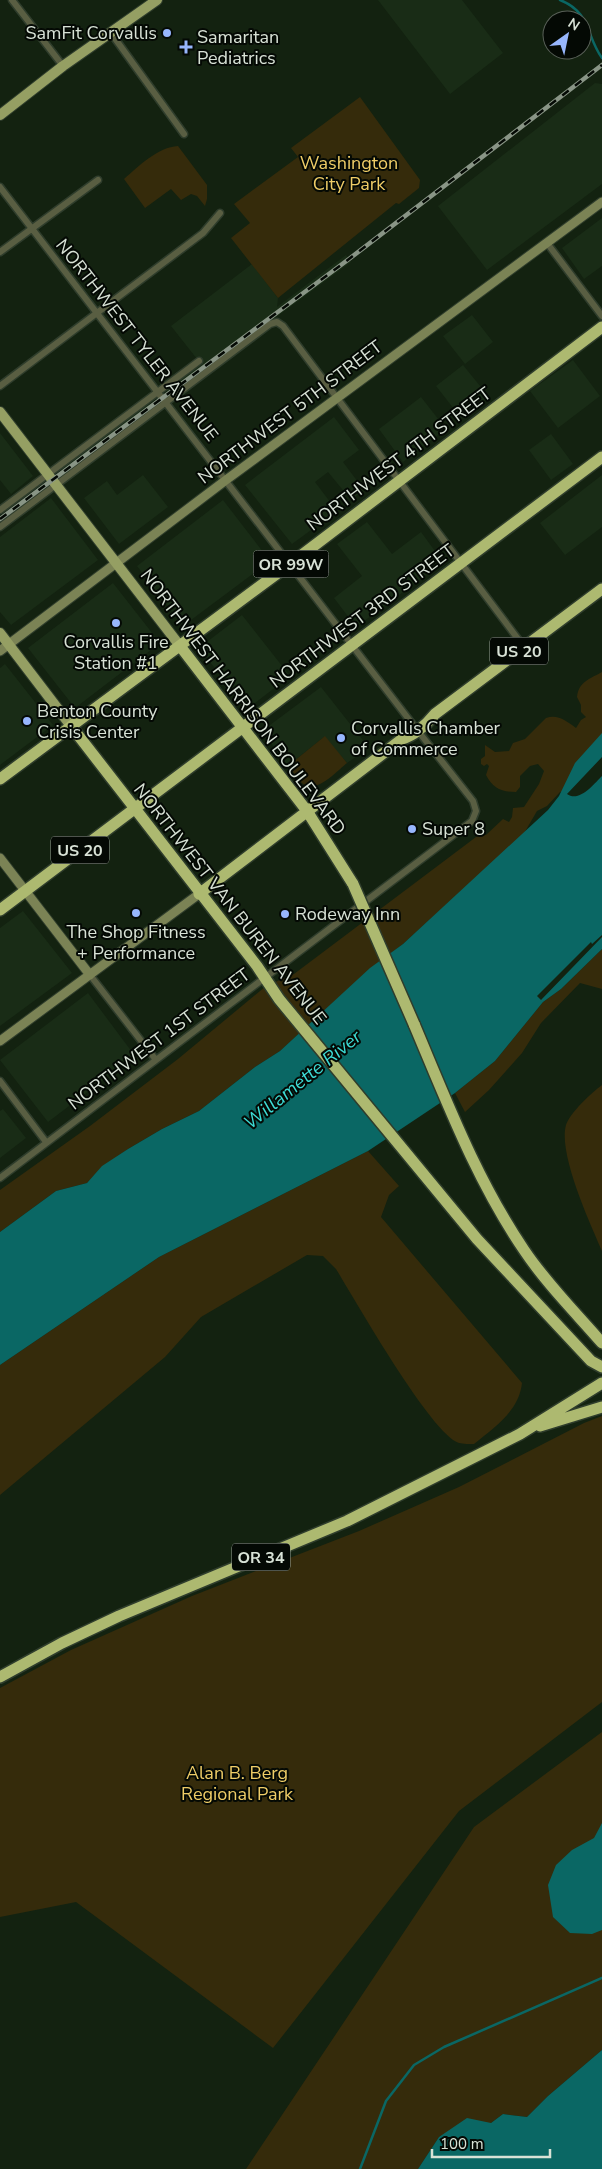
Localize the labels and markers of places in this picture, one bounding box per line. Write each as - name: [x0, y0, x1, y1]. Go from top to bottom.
- place label: SamFit Corvallis: [25, 21, 157, 45]
- place label: Samaritan Pediatrics: [197, 25, 279, 70]
- marker: SamFit Corvallis: [161, 27, 173, 39]
- marker: Samaritan Pediatrics: [179, 40, 193, 54]
- marker: Corvallis Fire Station #1: [110, 617, 122, 629]
- place label: Corvallis Fire Station #1: [63, 630, 169, 675]
- place label: Benton County Crisis Center: [37, 699, 158, 744]
- marker: Benton County Crisis Center: [21, 715, 33, 727]
- place label: Corvallis Chamber of Commerce: [351, 716, 501, 761]
- marker: Corvallis Chamber of Commerce: [335, 732, 347, 744]
- place label: Super 8: [422, 817, 485, 841]
- marker: Super 8: [406, 823, 418, 835]
- place label: Rodeway Inn: [295, 902, 400, 926]
- marker: The Shop Fitness + Performance: [130, 907, 142, 919]
- marker: Rodeway Inn: [279, 908, 291, 920]
- place label: The Shop Fitness + Performance: [66, 920, 206, 965]

